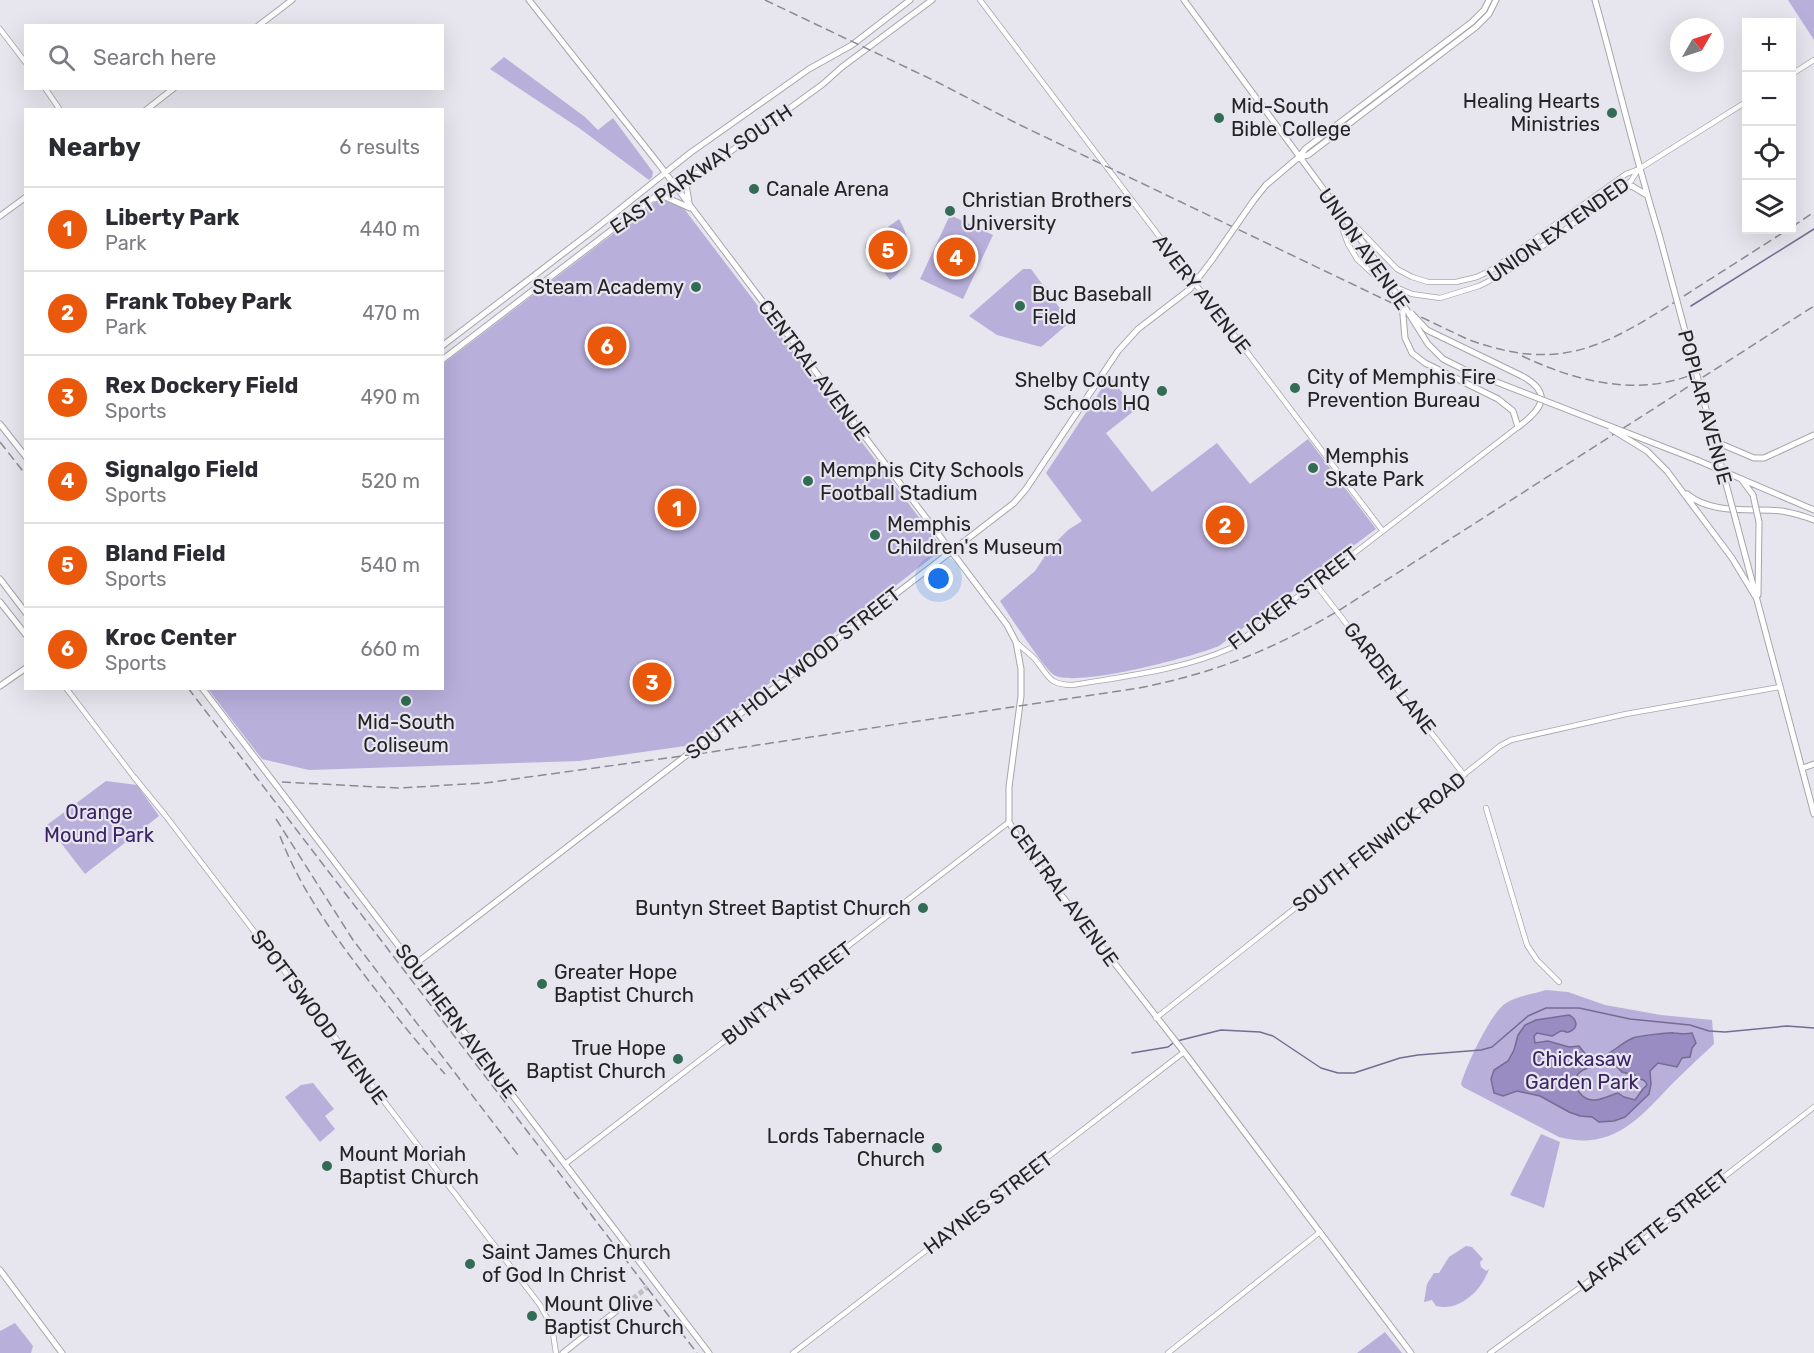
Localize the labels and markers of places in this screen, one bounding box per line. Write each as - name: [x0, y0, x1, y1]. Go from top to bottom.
- place label: Healing Hearts Ministries: [1463, 89, 1600, 136]
- place label: Mid-South Bible College: [1231, 94, 1351, 141]
- marker: Healing Hearts Ministries: [1605, 106, 1619, 120]
- marker: Mid-South Bible College: [1212, 111, 1226, 125]
- place label: Canale Arena: [766, 177, 889, 201]
- marker: Canale Arena: [747, 182, 761, 196]
- place label: Christian Brothers University: [962, 188, 1132, 235]
- marker: Christian Brothers University: [943, 204, 957, 218]
- pin: 5: [868, 228, 908, 272]
- pin: 4: [936, 234, 976, 280]
- place label: Steam Academy: [532, 275, 684, 299]
- marker: Steam Academy: [689, 280, 703, 294]
- place label: Buc Baseball Field: [1032, 282, 1152, 329]
- marker: Buc Baseball Field: [1013, 299, 1027, 313]
- pin: 6: [588, 324, 626, 368]
- place label: City of Memphis Fire Prevention Bureau: [1307, 365, 1496, 412]
- place label: Shelby County Schools HQ: [1015, 368, 1150, 415]
- marker: City of Memphis Fire Prevention Bureau: [1288, 381, 1302, 395]
- marker: Shelby County Schools HQ: [1155, 384, 1169, 398]
- place label: Memphis Skate Park: [1325, 444, 1425, 491]
- place label: Memphis City Schools Football Stadium: [820, 458, 1024, 505]
- marker: Memphis Skate Park: [1306, 461, 1320, 475]
- marker: Memphis City Schools Football Stadium: [801, 474, 815, 488]
- pin: 1: [658, 486, 696, 530]
- pin: 2: [1206, 502, 1244, 548]
- place label: Memphis Children's Museum: [887, 512, 1062, 559]
- marker: Memphis Children's Museum: [868, 528, 882, 542]
- pin: 3: [632, 660, 672, 704]
- marker: Mid-South Coliseum: [399, 694, 413, 708]
- place label: Mid-South Coliseum: [357, 710, 455, 757]
- place label: Buntyn Street Baptist Church: [635, 896, 911, 920]
- marker: Buntyn Street Baptist Church: [916, 901, 930, 915]
- place label: Greater Hope Baptist Church: [554, 960, 694, 1007]
- marker: Greater Hope Baptist Church: [535, 977, 549, 991]
- place label: True Hope Baptist Church: [526, 1036, 666, 1083]
- marker: True Hope Baptist Church: [671, 1052, 685, 1066]
- place label: Lords Tabernacle Church: [767, 1124, 925, 1171]
- marker: Lords Tabernacle Church: [930, 1141, 944, 1155]
- place label: Mount Moriah Baptist Church: [339, 1142, 479, 1189]
- marker: Mount Moriah Baptist Church: [320, 1159, 334, 1173]
- place label: Saint James Church of God In Christ: [482, 1240, 671, 1287]
- marker: Saint James Church of God In Christ: [463, 1257, 477, 1271]
- place label: Mount Olive Baptist Church: [544, 1292, 684, 1339]
- marker: Mount Olive Baptist Church: [525, 1309, 539, 1323]

